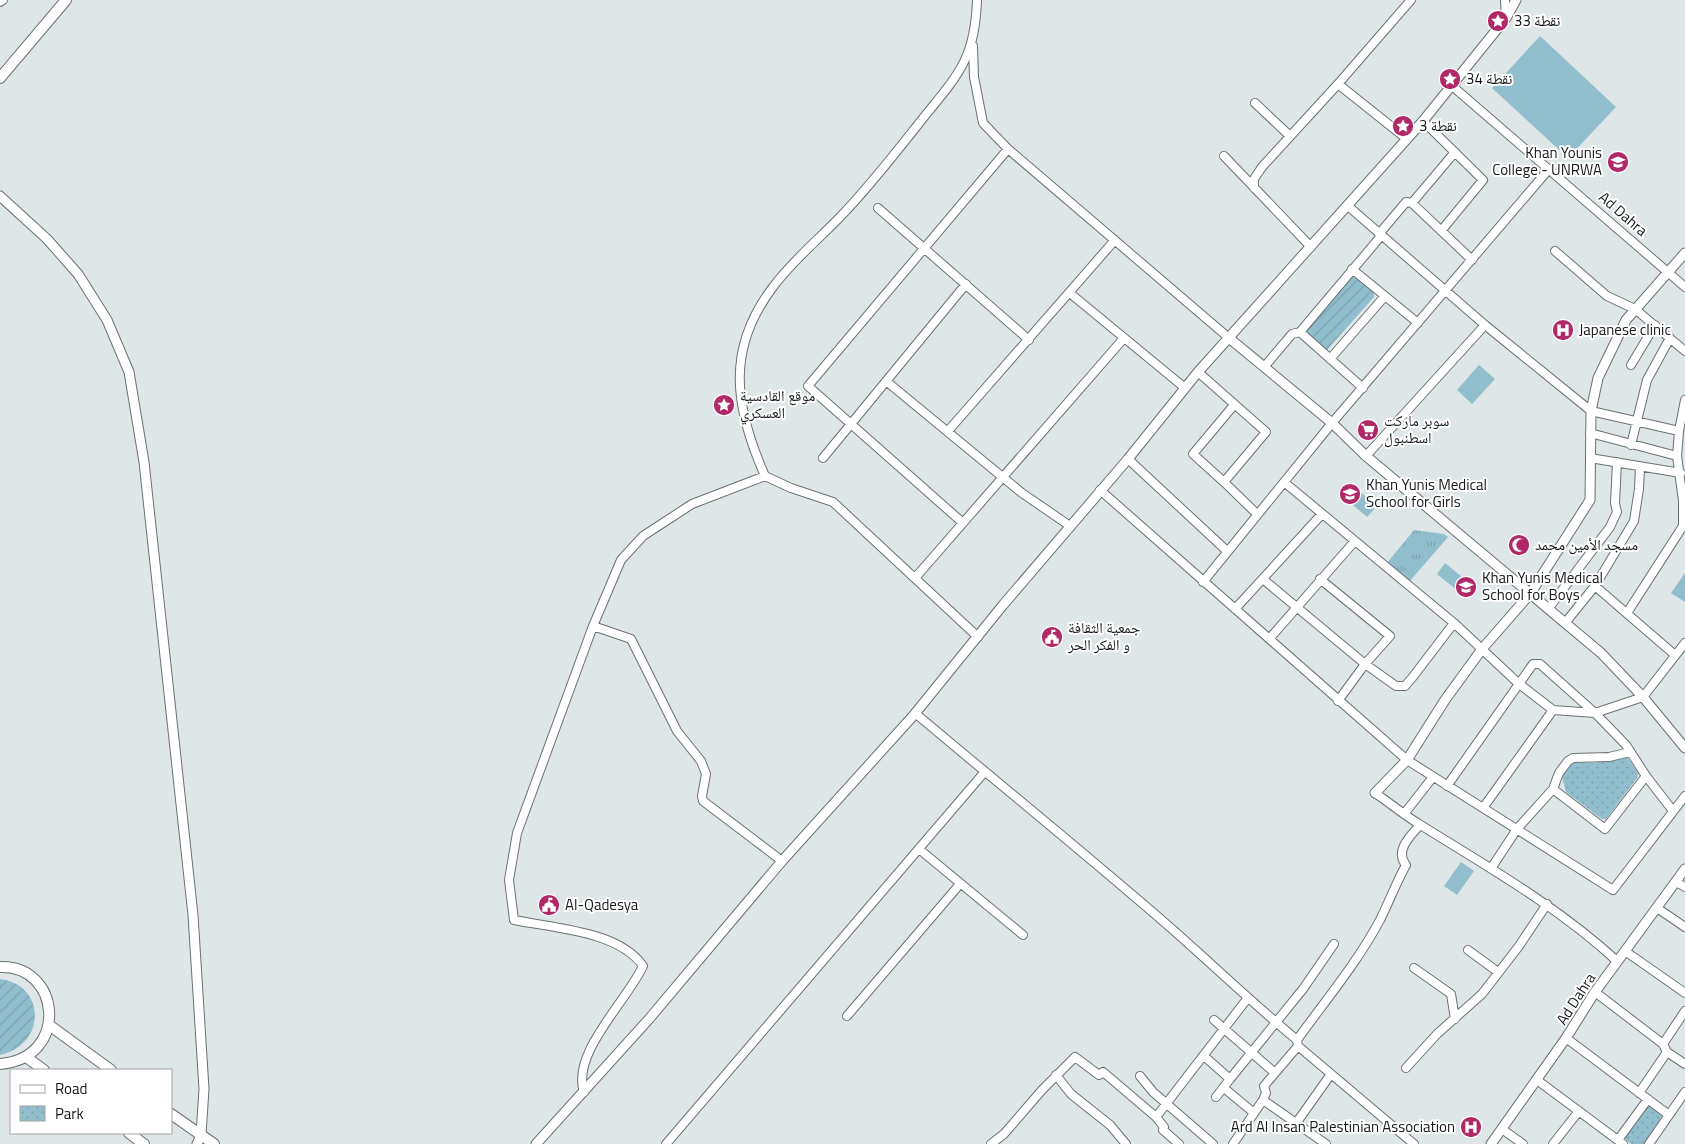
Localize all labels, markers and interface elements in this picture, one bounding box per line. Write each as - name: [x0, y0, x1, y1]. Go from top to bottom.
- place icon: نقطة 33: [1486, 9, 1510, 33]
- place label: نقطة 33: [1514, 9, 1560, 32]
- place icon: نقطة 34: [1438, 67, 1462, 91]
- place label: نقطة 34: [1466, 67, 1512, 90]
- place icon: نقطة 3: [1391, 114, 1415, 138]
- place label: نقطة 3: [1419, 114, 1457, 137]
- place label: Khan Younis College - UNRWA: [1492, 141, 1602, 181]
- school or university icon: Khan Younis College - UNRWA: [1606, 150, 1630, 174]
- street label: Ad Dahra: [1594, 186, 1653, 242]
- hospital icon: Japanese clinic: [1551, 318, 1575, 342]
- place label: Japanese clinic: [1579, 318, 1671, 341]
- place label: موقع القادسية العسكري: [740, 384, 815, 425]
- place icon: موقع القادسية العسكري: [712, 393, 736, 417]
- place label: سوبر ماركت اسطنبول: [1384, 409, 1449, 449]
- supermarket icon: سوبر ماركت اسطنبول: [1356, 418, 1380, 442]
- place label: Khan Yunis Medical School for Girls: [1366, 473, 1487, 513]
- school or university icon: Khan Yunis Medical School for Girls: [1338, 482, 1362, 506]
- mosque icon: مسجد الأمين محمد: [1507, 533, 1531, 557]
- place label: مسجد الأمين محمد: [1535, 533, 1638, 556]
- place label: Khan Yunis Medical School for Boys: [1482, 566, 1603, 606]
- school or university icon: Khan Yunis Medical School for Boys: [1454, 575, 1478, 599]
- place label: جمعية الثقافة و الفكر الحر: [1067, 616, 1141, 656]
- public building icon: جمعية الثقافة و الفكر الحر: [1040, 625, 1064, 649]
- public building icon: Al-Qadesya: [537, 893, 561, 917]
- place label: Al-Qadesya: [565, 893, 639, 916]
- street label: Ad Dahra: [1550, 968, 1601, 1029]
- legend: [10, 1069, 172, 1134]
- text: Road: [55, 1077, 87, 1100]
- text: Park: [55, 1102, 84, 1125]
- place label: Ard Al Insan Palestinian Association: [1231, 1115, 1455, 1138]
- hospital icon: Ard Al Insan Palestinian Association: [1459, 1115, 1483, 1139]

